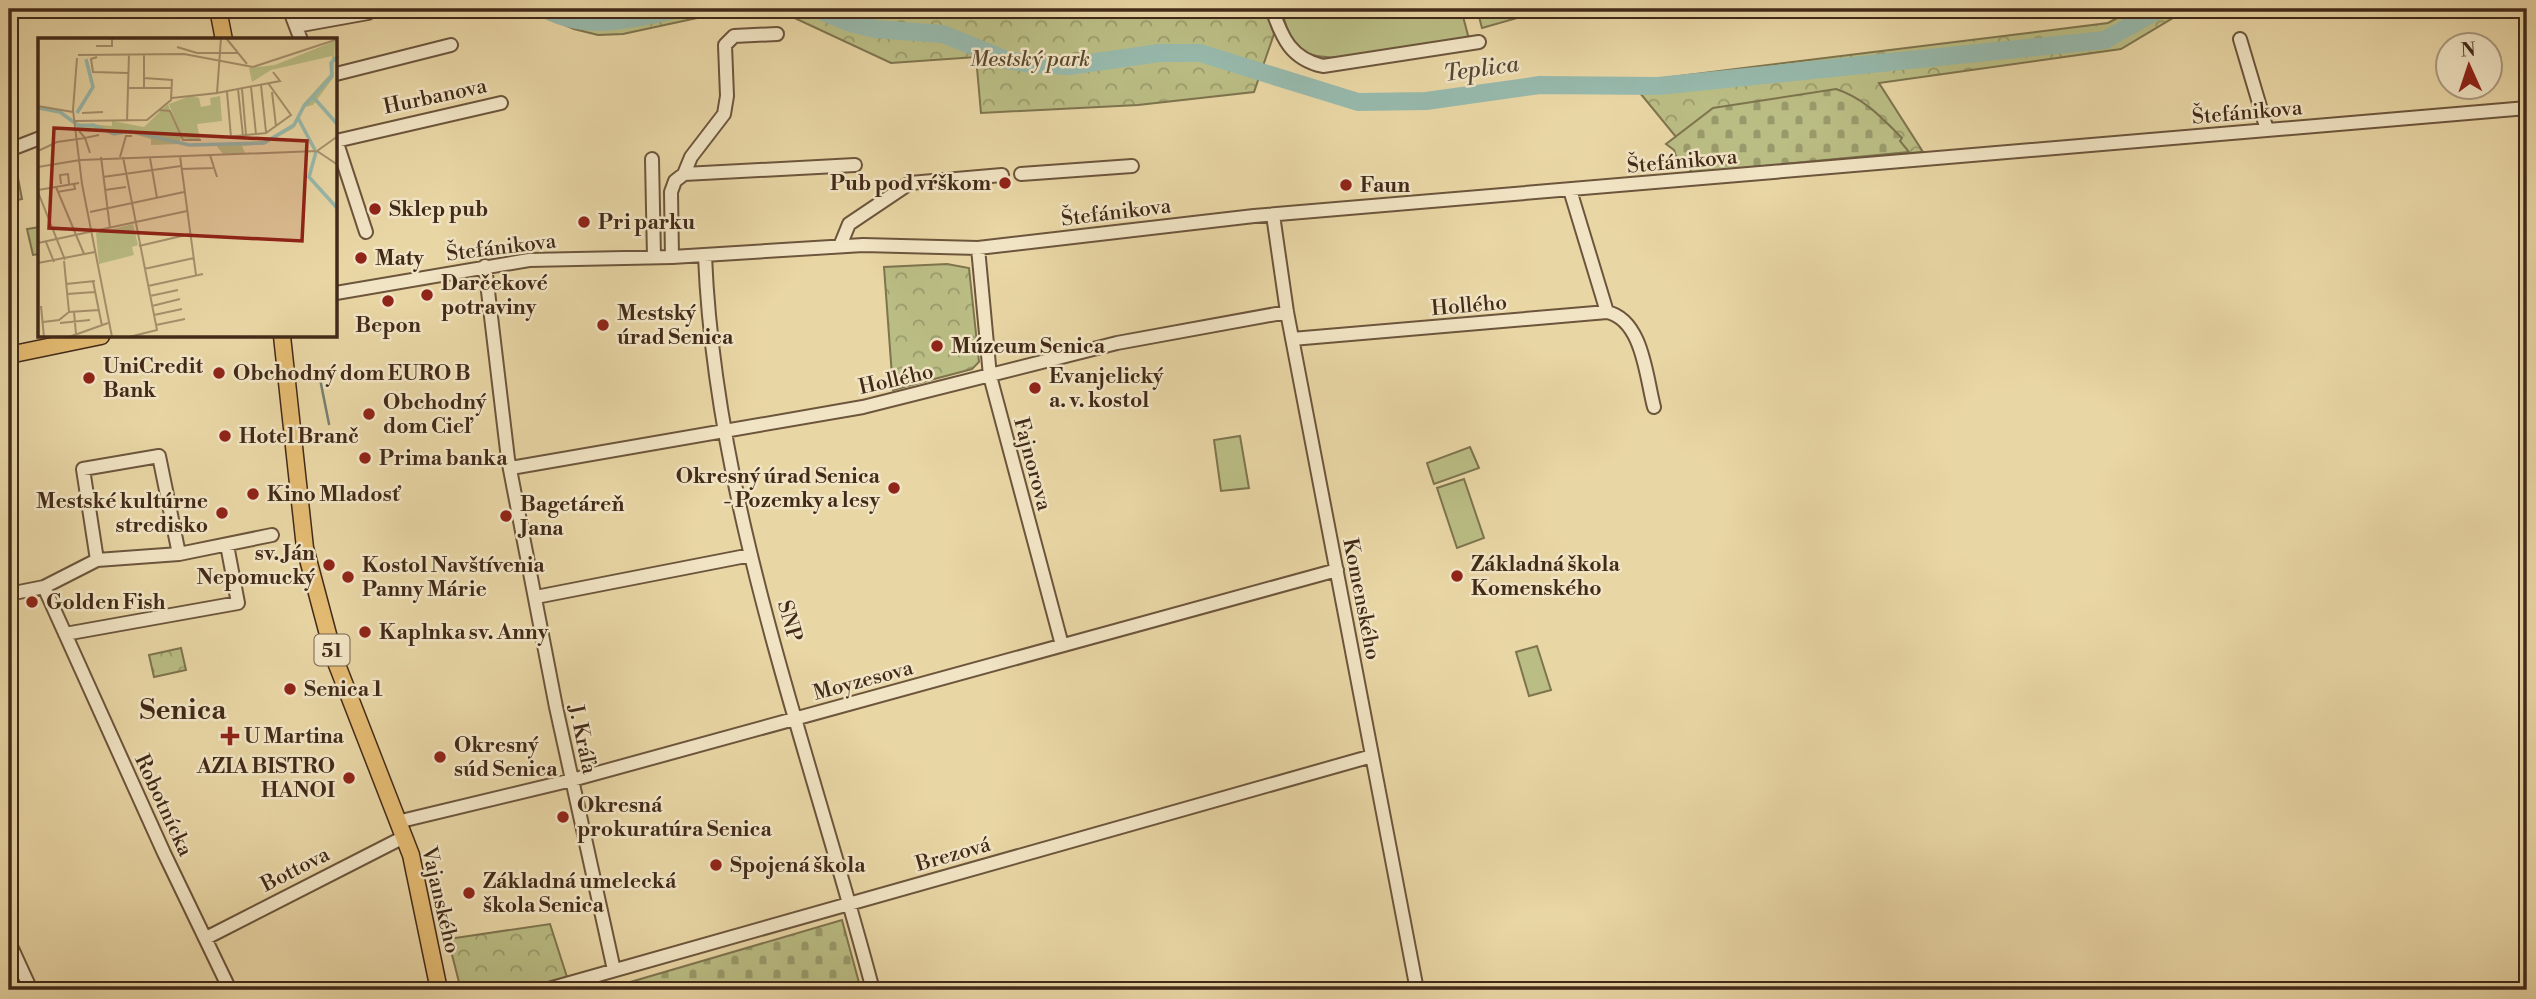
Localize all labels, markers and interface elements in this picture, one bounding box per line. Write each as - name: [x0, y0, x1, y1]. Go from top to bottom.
- north arrow: [2434, 32, 2504, 102]
- inset map: [38, 38, 338, 338]
- text: N: [2460, 38, 2476, 62]
- park label: Mestský park: [970, 47, 1090, 73]
- water label: Teplica: [1442, 50, 1521, 88]
- street label: Hurbanova: [381, 73, 490, 121]
- street label: Štefánikova: [2191, 92, 2304, 131]
- street label: Štefánikova: [1626, 141, 1739, 180]
- place label: Pub pod vŕškom: [830, 171, 991, 197]
- place label: Faun: [1360, 173, 1410, 199]
- marker: Pub pod vŕškom: [997, 175, 1013, 191]
- marker: Faun: [1338, 177, 1354, 193]
- street label: Štefánikova: [1059, 190, 1173, 233]
- place label: Sklep pub: [389, 197, 488, 223]
- marker: Sklep pub: [367, 201, 383, 217]
- place label: Pri parku: [598, 210, 695, 236]
- marker: Pri parku: [576, 214, 592, 230]
- street label: Štefánikova: [444, 225, 558, 268]
- place label: Maty: [375, 246, 424, 272]
- marker: Maty: [353, 250, 369, 266]
- place label: Darčekové potraviny: [441, 271, 548, 321]
- marker: Darčekové potraviny: [419, 287, 435, 303]
- street label: Hollého: [1430, 290, 1508, 322]
- marker: Bepon: [380, 293, 396, 309]
- place label: Mestský úrad Senica: [617, 301, 734, 351]
- place label: Bepon: [355, 313, 421, 339]
- marker: Mestský úrad Senica: [595, 317, 611, 333]
- place label: Múzeum Senica: [951, 334, 1106, 360]
- marker: Múzeum Senica: [929, 338, 945, 354]
- place label: UniCredit Bank: [103, 354, 203, 404]
- street label: Hollého: [856, 359, 936, 401]
- place label: Obchodný dom EURO B: [233, 361, 470, 387]
- place label: Evanjelický a. v. kostol: [1049, 364, 1164, 414]
- marker: Obchodný dom EURO B: [211, 365, 227, 381]
- marker: UniCredit Bank: [81, 370, 97, 386]
- marker: Evanjelický a. v. kostol: [1027, 380, 1043, 396]
- place label: Obchodný dom Cieľ: [383, 390, 487, 440]
- marker: Obchodný dom Cieľ: [361, 406, 377, 422]
- street label: Fajnorova: [1007, 415, 1057, 514]
- place label: Hotel Branč: [239, 424, 359, 450]
- marker: Hotel Branč: [217, 428, 233, 444]
- place label: Prima banka: [379, 446, 508, 472]
- marker: Prima banka: [357, 450, 373, 466]
- place label: Okresný úrad Senica - Pozemky a lesy: [676, 464, 881, 514]
- marker: Okresný úrad Senica - Pozemky a lesy: [886, 480, 902, 496]
- place label: Kino Mladosť: [267, 482, 402, 508]
- marker: Kino Mladosť: [245, 486, 261, 502]
- place label: Mestské kultúrne stredisko: [36, 489, 208, 539]
- place label: Bagetáreň Jana: [517, 492, 624, 542]
- marker: Mestské kultúrne stredisko: [214, 505, 230, 521]
- marker: Bagetáreň Jana: [498, 508, 514, 524]
- street label: Komenského: [1336, 536, 1386, 662]
- place label: sv. Ján Nepomucký: [196, 541, 315, 591]
- place label: Základná škola Komenského: [1471, 552, 1621, 602]
- place label: Kostol Navštívenia Panny Márie: [362, 553, 545, 603]
- marker: sv. Ján Nepomucký: [321, 557, 337, 573]
- marker: Základná škola Komenského: [1449, 568, 1465, 584]
- marker: Kostol Navštívenia Panny Márie: [340, 569, 356, 585]
- place label: Golden Fish: [46, 590, 166, 616]
- marker: Golden Fish: [24, 594, 40, 610]
- street label: SNP: [771, 597, 807, 645]
- place label: Kaplnka sv. Anny: [379, 620, 549, 646]
- marker: Kaplnka sv. Anny: [357, 624, 373, 640]
- road number: 51: [314, 635, 350, 666]
- street label: Moyzesova: [810, 655, 916, 707]
- place label: Senica 1: [304, 677, 383, 703]
- marker: Senica 1: [282, 681, 298, 697]
- district label: Senica: [140, 693, 227, 728]
- street label: J. Kráľa: [562, 701, 602, 777]
- place label: U Martina: [244, 724, 345, 750]
- marker: U Martina: [222, 728, 238, 744]
- place label: Okresný súd Senica: [454, 733, 558, 783]
- marker: Okresný súd Senica: [432, 749, 448, 765]
- street label: Robotnícka: [128, 750, 198, 861]
- place label: AZIA BISTRO HANOI: [196, 754, 335, 804]
- marker: AZIA BISTRO HANOI: [341, 770, 357, 786]
- place label: Okresná prokuratúra Senica: [577, 793, 772, 843]
- marker: Okresná prokuratúra Senica: [555, 809, 571, 825]
- street label: Brezová: [912, 832, 994, 878]
- street label: Bottova: [256, 841, 334, 899]
- street label: Vajanského: [415, 843, 465, 956]
- place label: Spojená škola: [730, 853, 866, 879]
- marker: Spojená škola: [708, 857, 724, 873]
- place label: Základná umelecká škola Senica: [483, 869, 677, 919]
- marker: Základná umelecká škola Senica: [461, 885, 477, 901]

